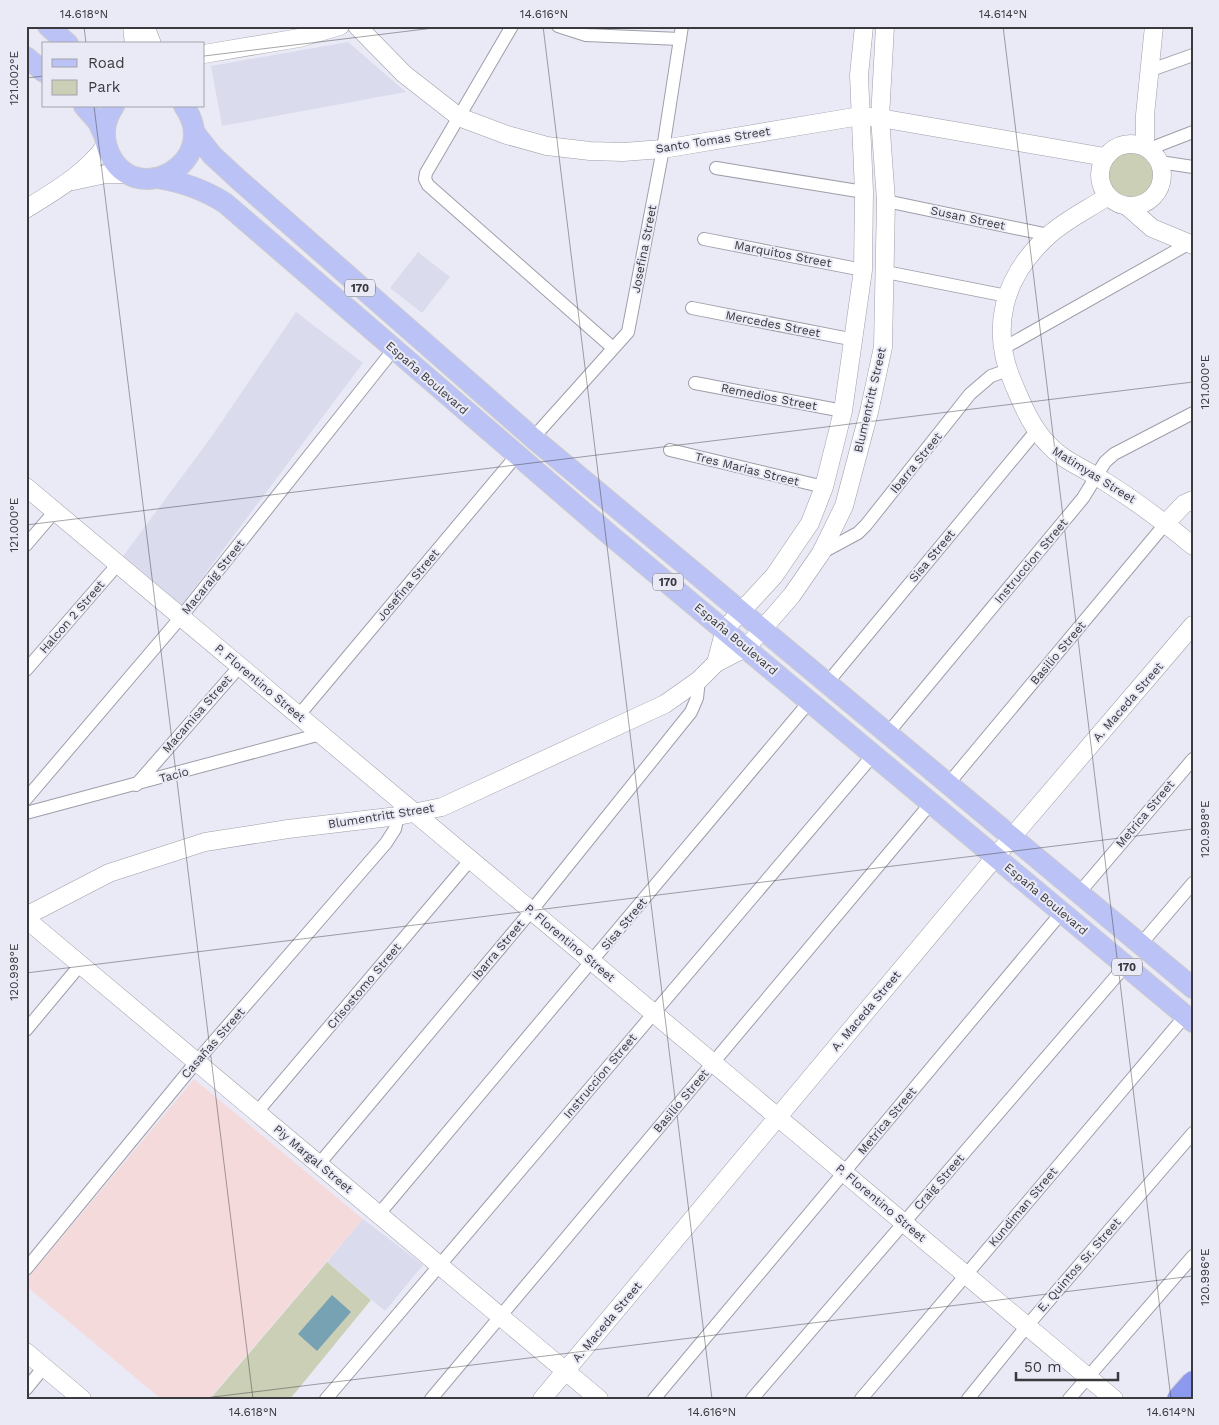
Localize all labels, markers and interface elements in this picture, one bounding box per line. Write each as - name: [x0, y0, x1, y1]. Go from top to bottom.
- text: 14.618°N: [60, 7, 108, 21]
- text: 14.616°N: [520, 7, 568, 21]
- text: 14.614°N: [979, 7, 1027, 21]
- legend: [42, 42, 205, 108]
- text: 121.002°E: [7, 50, 21, 105]
- text: Road: [88, 54, 125, 72]
- text: Park: [88, 78, 121, 96]
- street label: Santo Tomas Street: [655, 124, 771, 156]
- street label: Susan Street: [929, 203, 1007, 233]
- street label: Josefina Street: [629, 204, 659, 294]
- street label: Marquitos Street: [733, 238, 833, 270]
- road number: 170: [345, 280, 375, 296]
- street label: Mercedes Street: [724, 308, 822, 340]
- street label: España Boulevard: [383, 338, 471, 418]
- street label: Blumentritt Street: [851, 346, 889, 454]
- text: 121.000°E: [1198, 354, 1212, 409]
- street label: Remedios Street: [720, 381, 818, 413]
- street label: Ibarra Street: [887, 430, 945, 496]
- street label: Matimyas Street: [1050, 444, 1138, 506]
- street label: Tres Marias Street: [693, 449, 801, 489]
- text: 121.000°E: [7, 497, 21, 552]
- street label: Instruccion Street: [992, 516, 1070, 606]
- street label: Sisa Street: [906, 527, 958, 585]
- street label: Macaraig Street: [179, 537, 247, 617]
- street label: Josefina Street: [374, 546, 442, 624]
- road number: 170: [653, 574, 683, 590]
- street label: Halcon 2 Street: [37, 578, 107, 656]
- street label: España Boulevard: [692, 600, 780, 678]
- street label: Basilio Street: [1027, 618, 1089, 688]
- street label: P. Florentino Street: [212, 641, 308, 725]
- street label: A. Maceda Street: [1090, 660, 1166, 744]
- street label: Macamisa Street: [160, 672, 234, 756]
- street label: Tacio: [158, 764, 190, 786]
- street label: Metrica Street: [1113, 778, 1177, 850]
- text: 120.998°E: [1198, 800, 1212, 858]
- street label: Blumentritt Street: [327, 801, 435, 831]
- street label: España Boulevard: [1002, 860, 1090, 938]
- street label: Sisa Street: [598, 895, 650, 953]
- street label: P. Florentino Street: [522, 901, 618, 985]
- street label: Ibarra Street: [469, 917, 527, 983]
- street label: Crisostomo Street: [324, 940, 404, 1032]
- text: 120.998°E: [7, 943, 21, 1001]
- road number: 170: [1112, 959, 1142, 976]
- street label: A. Maceda Street: [828, 968, 904, 1054]
- street label: Casañas Street: [179, 1005, 247, 1081]
- street label: Instruccion Street: [561, 1031, 639, 1121]
- street label: Basilio Street: [650, 1066, 712, 1136]
- street label: Metrica Street: [855, 1085, 919, 1157]
- street label: Piy Margal Street: [271, 1122, 355, 1196]
- street label: Craig Street: [911, 1151, 967, 1213]
- street label: P. Florentino Street: [833, 1161, 929, 1245]
- street label: Kundiman Street: [986, 1165, 1060, 1249]
- street label: E. Quintos Sr. Street: [1035, 1215, 1123, 1315]
- text: 120.996°E: [1198, 1248, 1212, 1306]
- street label: A. Maceda Street: [569, 1279, 645, 1365]
- scale bar: [1016, 1350, 1119, 1382]
- text: 50 m: [1024, 1358, 1061, 1376]
- text: 14.618°N: [229, 1405, 277, 1419]
- text: 14.616°N: [688, 1405, 736, 1419]
- text: 14.614°N: [1147, 1405, 1195, 1419]

